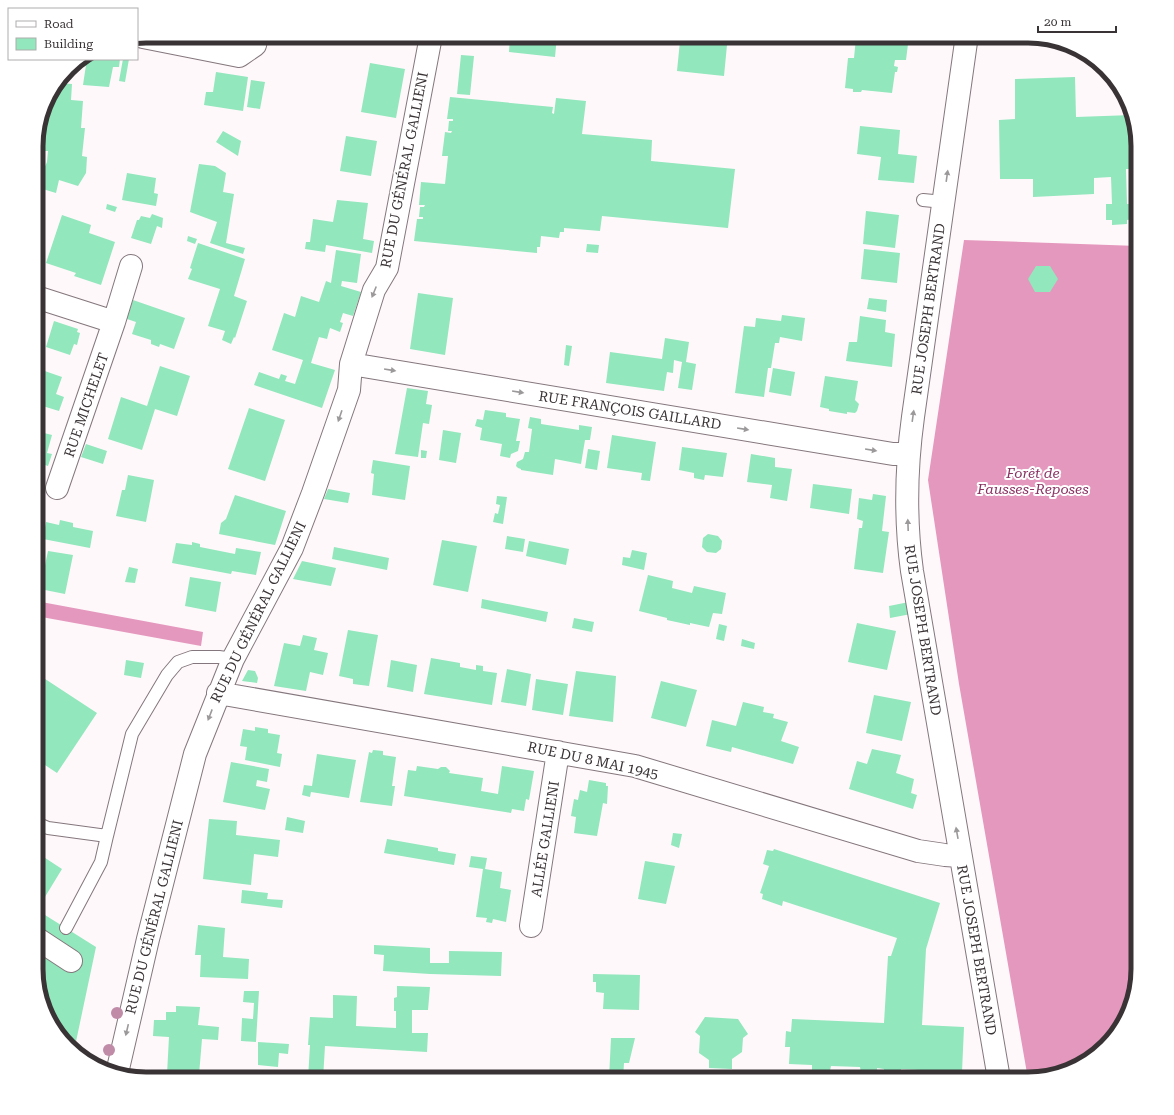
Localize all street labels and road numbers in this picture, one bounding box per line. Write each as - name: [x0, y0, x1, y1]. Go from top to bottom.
- street label: RUE DU GÉNÉRAL GALLIENI: [377, 71, 431, 269]
- street label: RUE JOSEPH BERTRAND: [908, 222, 948, 396]
- street label: RUE MICHELET: [61, 351, 111, 459]
- street label: RUE FRANÇOIS GAILLARD: [537, 388, 723, 432]
- street label: RUE DU GÉNÉRAL GALLIENI: [207, 519, 309, 705]
- street label: RUE JOSEPH BERTRAND: [902, 543, 944, 717]
- street label: RUE DU 8 MAI 1945: [526, 738, 660, 782]
- street label: ALLÉE GALLIENI: [528, 780, 562, 898]
- street label: RUE DU GÉNÉRAL GALLIENI: [122, 818, 186, 1016]
- street label: RUE JOSEPH BERTRAND: [954, 864, 1000, 1037]

